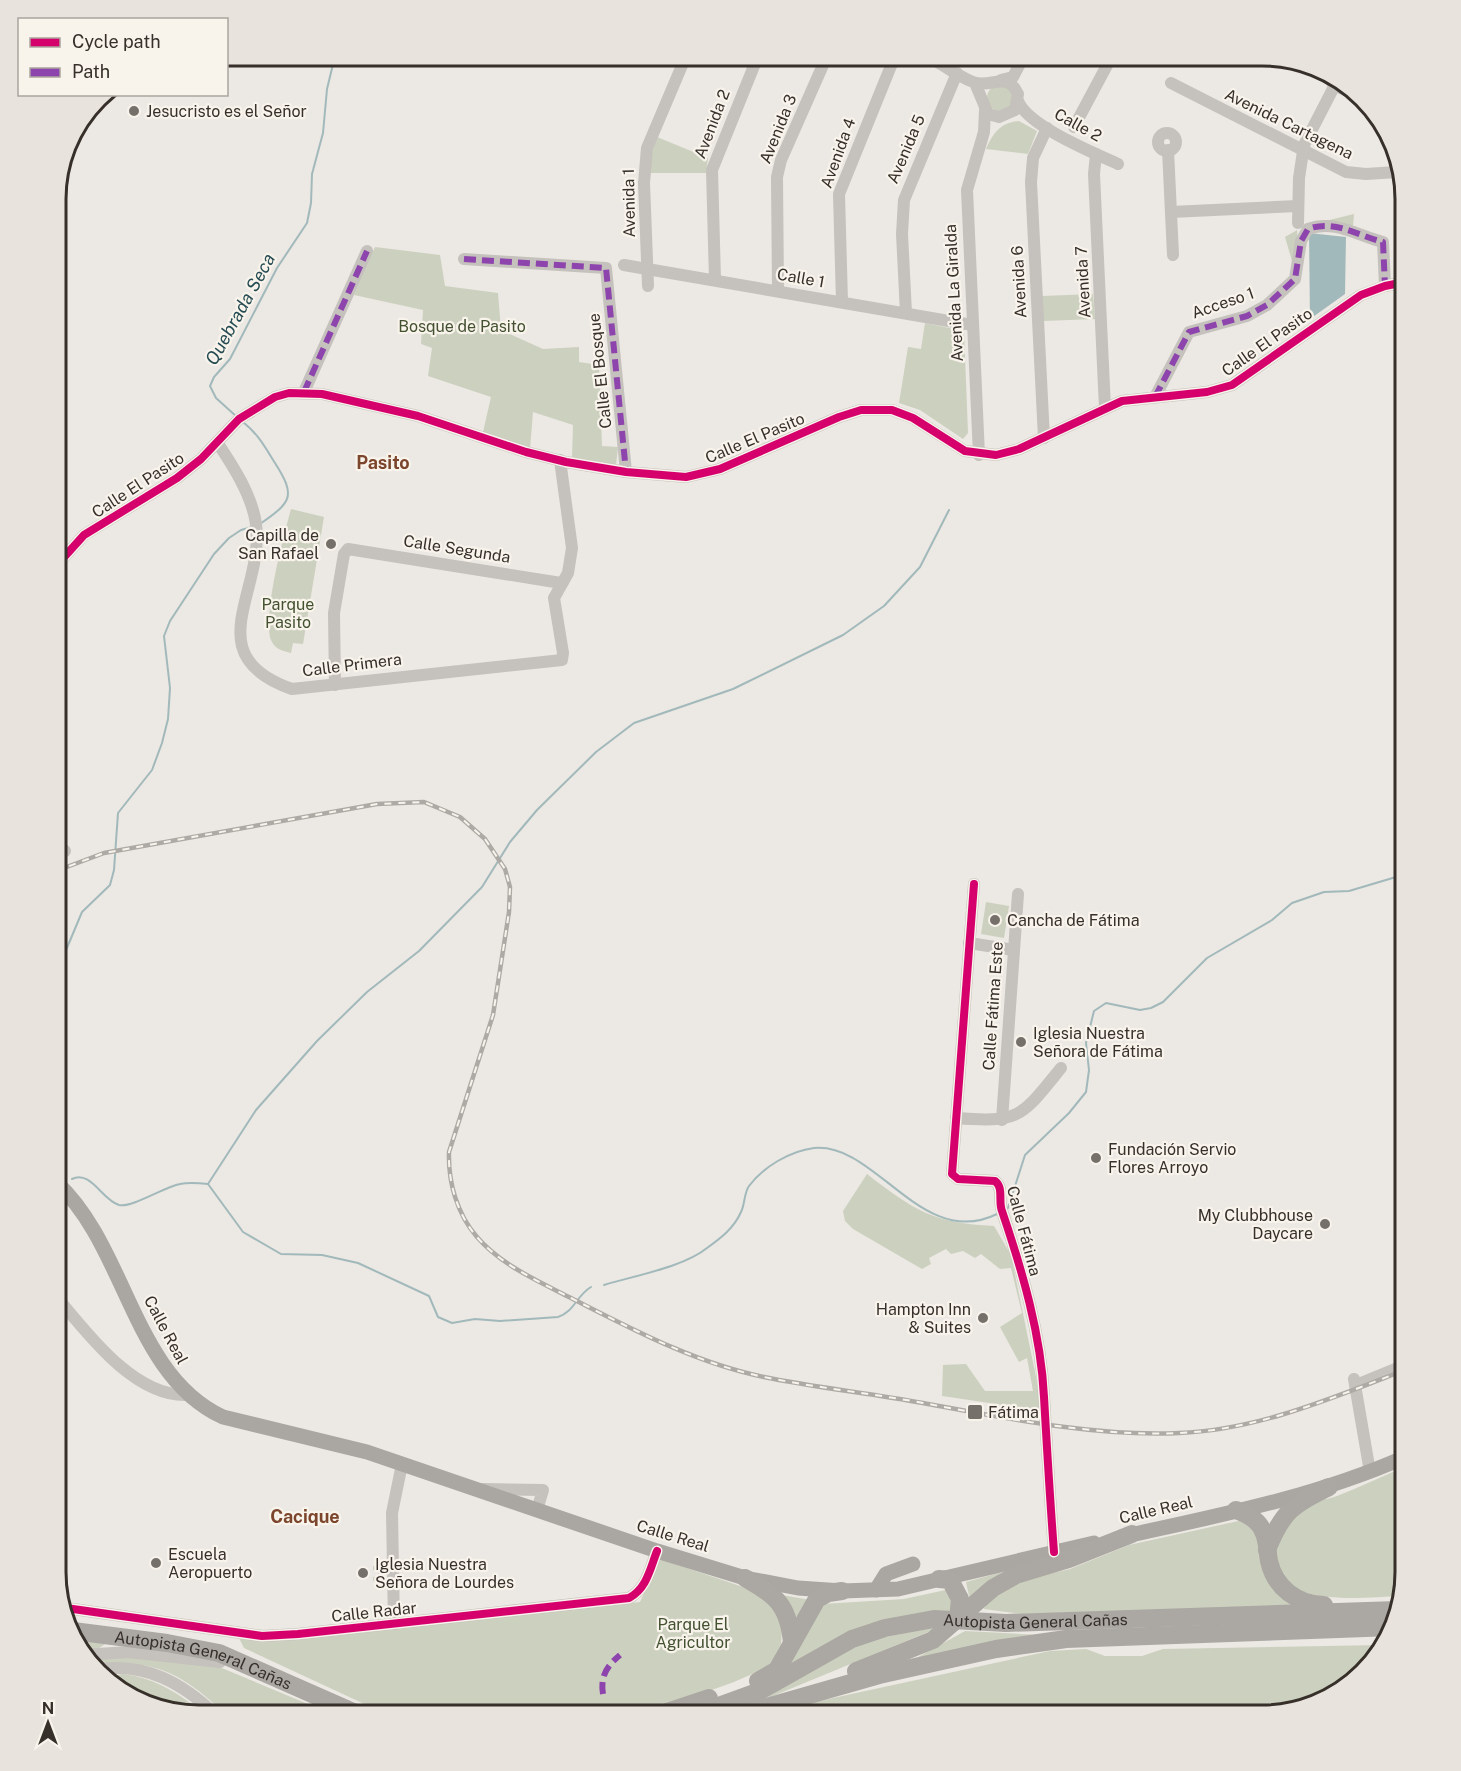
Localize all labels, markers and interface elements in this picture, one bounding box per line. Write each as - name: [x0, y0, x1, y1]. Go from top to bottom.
- legend: [18, 18, 228, 96]
- text: Cycle path: [72, 31, 161, 52]
- text: Path: [72, 61, 110, 82]
- street label: Avenida Cartagena: [1222, 85, 1356, 163]
- street label: Avenida 2: [690, 87, 734, 161]
- street label: Avenida 3: [756, 92, 800, 166]
- place label: Jesucristo es el Señor: [146, 102, 307, 121]
- marker: Jesucristo es el Señor: [127, 104, 141, 118]
- street label: Calle 2: [1051, 104, 1105, 146]
- street label: Avenida 5: [883, 112, 929, 186]
- street label: Avenida 4: [817, 115, 859, 191]
- street label: Avenida 1: [619, 168, 639, 238]
- street label: Avenida La Giralda: [941, 224, 967, 362]
- street label: Avenida 6: [1008, 245, 1030, 319]
- street label: Avenida 7: [1072, 245, 1094, 319]
- water label: Quebrada Seca: [201, 250, 279, 368]
- street label: Calle 1: [776, 264, 826, 292]
- street label: Acceso 1: [1189, 283, 1257, 323]
- street label: Calle El Pasito: [1218, 304, 1316, 380]
- street label: Calle El Bosque: [584, 312, 616, 430]
- park label: Bosque de Pasito: [398, 317, 526, 336]
- street label: Calle El Pasito: [702, 409, 808, 467]
- street label: Calle El Pasito: [88, 448, 188, 522]
- district label: Pasito: [356, 452, 410, 473]
- place label: Capilla de San Rafael: [238, 526, 319, 563]
- street label: Calle Segunda: [402, 531, 512, 567]
- marker: Capilla de San Rafael: [324, 537, 338, 551]
- park label: Parque Pasito: [262, 595, 314, 632]
- street label: Calle Primera: [301, 649, 403, 681]
- place label: Cancha de Fátima: [1007, 911, 1140, 930]
- marker: Cancha de Fátima: [988, 913, 1002, 927]
- street label: Calle Fátima Este: [979, 941, 1007, 1071]
- place label: Iglesia Nuestra Señora de Fátima: [1033, 1024, 1163, 1061]
- marker: Iglesia Nuestra Señora de Fátima: [1014, 1035, 1028, 1049]
- place label: Fundación Servio Flores Arroyo: [1108, 1140, 1236, 1177]
- marker: Fundación Servio Flores Arroyo: [1089, 1151, 1103, 1165]
- street label: Calle Fátima: [1003, 1184, 1045, 1278]
- place label: My Clubbhouse Daycare: [1198, 1206, 1313, 1243]
- marker: My Clubbhouse Daycare: [1318, 1217, 1332, 1231]
- street label: Calle Real: [140, 1292, 192, 1368]
- place label: Hampton Inn & Suites: [876, 1300, 971, 1337]
- marker: Hampton Inn & Suites: [976, 1311, 990, 1325]
- marker: Fátima: [966, 1403, 984, 1421]
- place label: Fátima: [988, 1403, 1039, 1422]
- street label: Calle Real: [1117, 1492, 1195, 1528]
- district label: Cacique: [270, 1506, 340, 1527]
- street label: Calle Real: [634, 1516, 712, 1556]
- place label: Escuela Aeropuerto: [168, 1545, 252, 1582]
- place label: Iglesia Nuestra Señora de Lourdes: [375, 1555, 514, 1592]
- marker: Escuela Aeropuerto: [149, 1556, 163, 1570]
- marker: Iglesia Nuestra Señora de Lourdes: [356, 1566, 370, 1580]
- street label: Calle Radar: [330, 1598, 418, 1626]
- street label: Autopista General Cañas: [943, 1609, 1128, 1633]
- park label: Parque El Agricultor: [656, 1615, 730, 1652]
- street label: Autopista General Cañas: [113, 1627, 295, 1693]
- north arrow: [18, 1693, 78, 1753]
- text: N: [42, 1699, 54, 1718]

